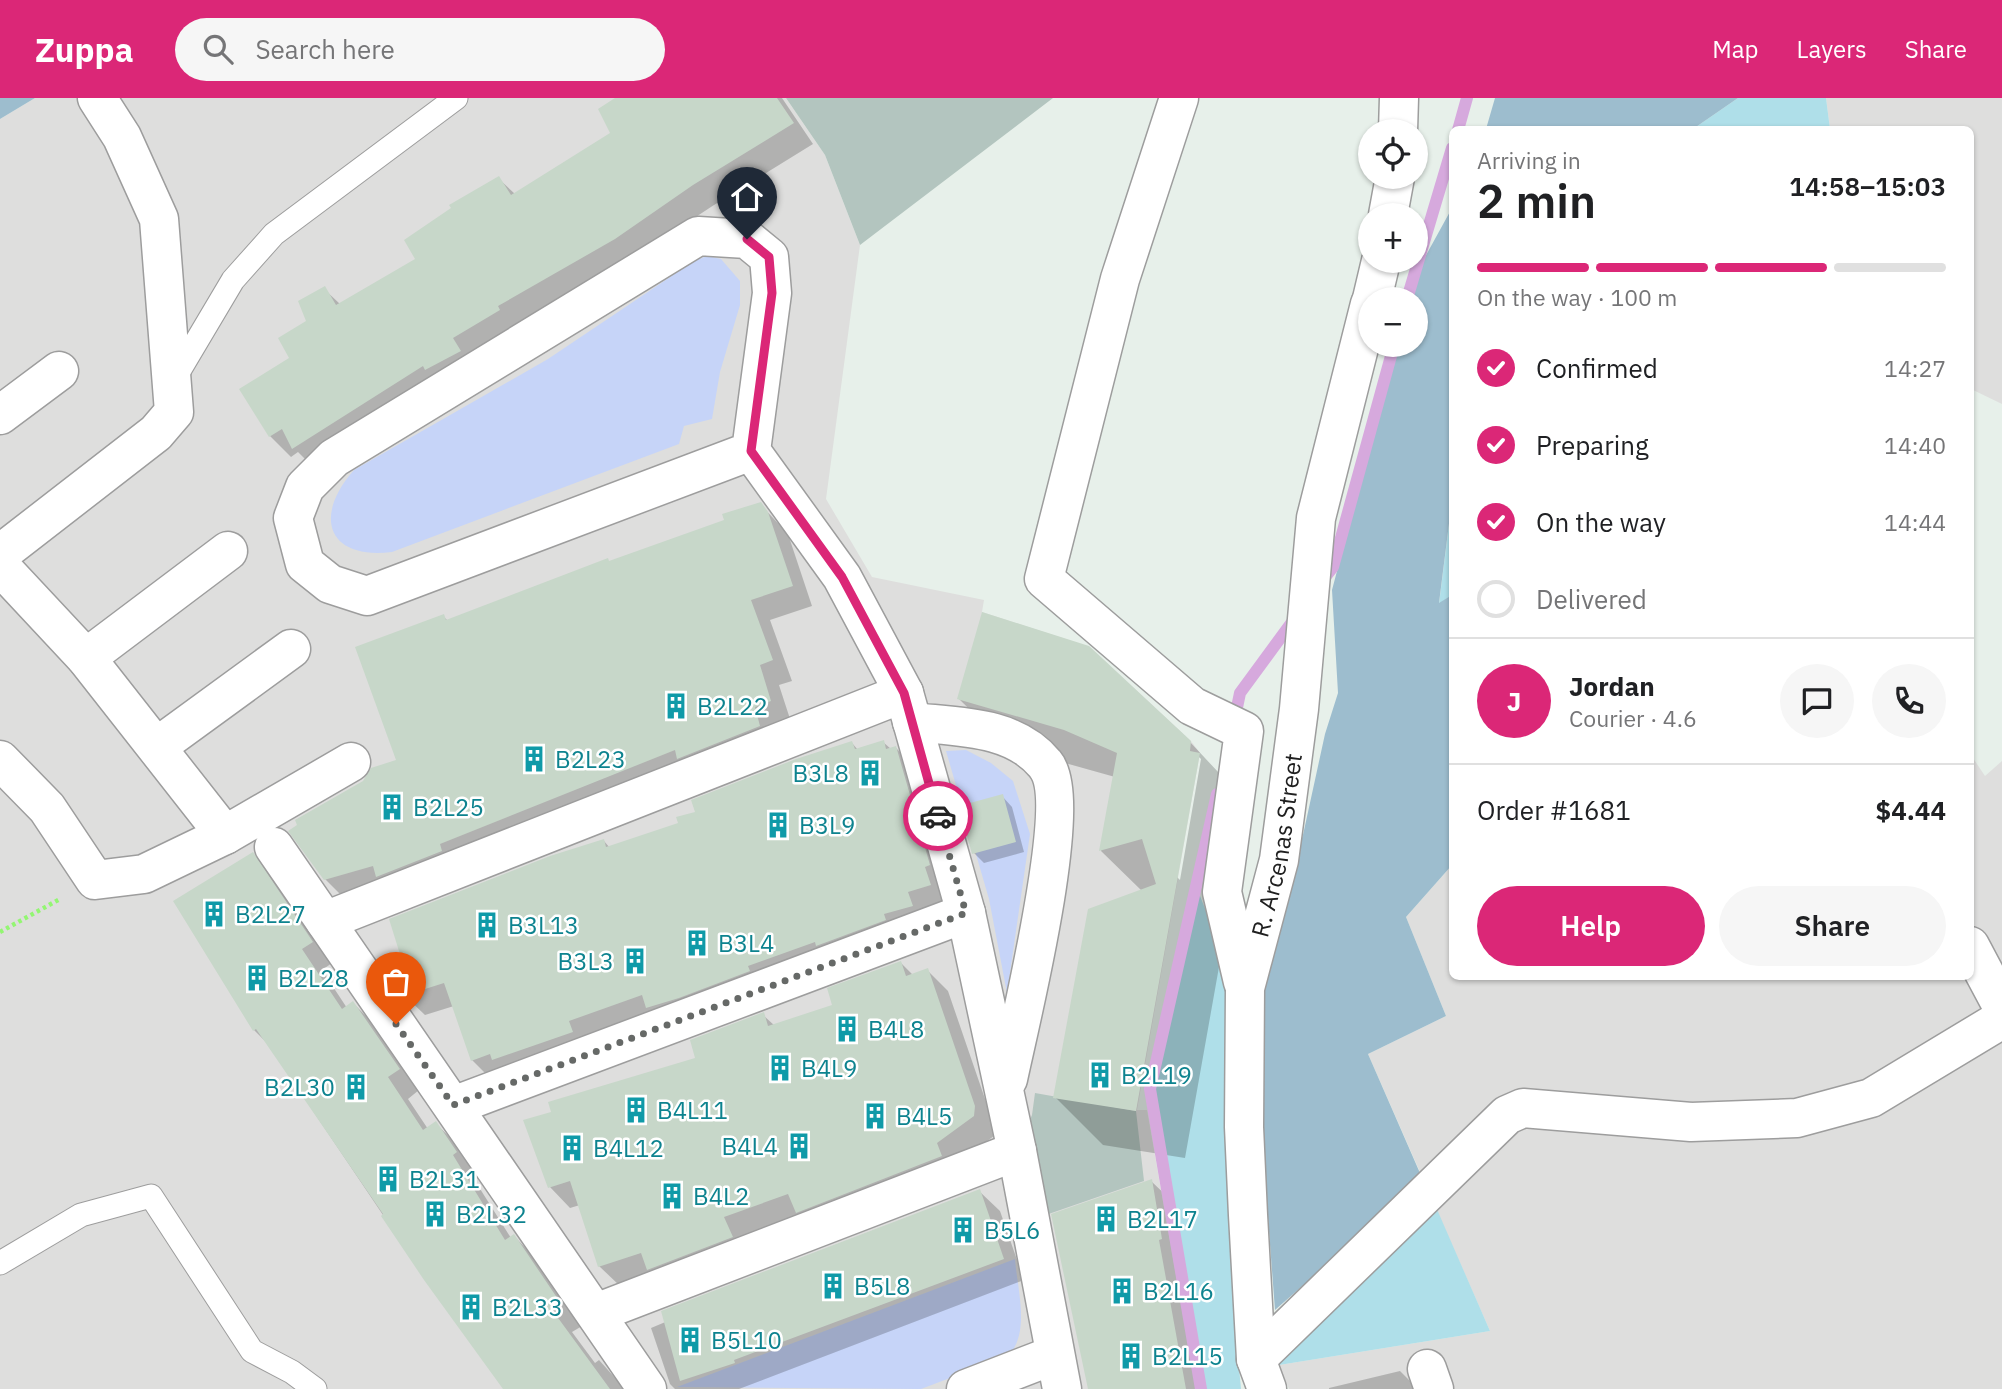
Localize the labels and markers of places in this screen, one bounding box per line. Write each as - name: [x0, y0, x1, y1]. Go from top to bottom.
- pin: [717, 167, 777, 239]
- place label: B2L22: [697, 690, 768, 722]
- building icon: B2L22: [661, 691, 691, 721]
- place label: B2L23: [555, 743, 626, 775]
- building icon: B2L23: [519, 744, 549, 774]
- place label: B3L8: [793, 757, 849, 789]
- building icon: B3L8: [855, 758, 885, 788]
- place label: B2L25: [413, 791, 484, 823]
- building icon: B2L25: [377, 792, 407, 822]
- place label: B3L9: [799, 809, 856, 841]
- building icon: B3L9: [763, 810, 793, 840]
- place label: B2L27: [235, 898, 306, 930]
- building icon: B2L27: [199, 899, 229, 929]
- place label: B3L13: [508, 909, 579, 941]
- building icon: B3L13: [472, 910, 502, 940]
- place label: B3L4: [718, 927, 775, 959]
- building icon: B3L4: [682, 928, 712, 958]
- place label: B3L3: [558, 945, 614, 977]
- building icon: B3L3: [620, 946, 650, 976]
- pin: [366, 952, 426, 1024]
- place label: B2L28: [278, 962, 349, 994]
- building icon: B2L28: [242, 963, 272, 993]
- place label: B4L8: [868, 1013, 925, 1045]
- building icon: B4L8: [832, 1014, 862, 1044]
- place label: B4L9: [801, 1052, 858, 1084]
- building icon: B4L9: [765, 1053, 795, 1083]
- place label: B2L19: [1121, 1059, 1192, 1091]
- building icon: B2L19: [1085, 1060, 1115, 1090]
- place label: B2L30: [264, 1071, 335, 1103]
- building icon: B2L30: [341, 1072, 371, 1102]
- place label: B4L11: [657, 1094, 728, 1126]
- building icon: B4L11: [621, 1095, 651, 1125]
- place label: B4L5: [896, 1100, 953, 1132]
- building icon: B4L5: [860, 1101, 890, 1131]
- place label: B4L4: [722, 1130, 778, 1162]
- building icon: B4L4: [784, 1131, 814, 1161]
- place label: B4L12: [593, 1132, 664, 1164]
- building icon: B4L12: [557, 1133, 587, 1163]
- place label: B2L31: [409, 1163, 480, 1195]
- building icon: B2L31: [373, 1164, 403, 1194]
- place label: B4L2: [693, 1180, 750, 1212]
- building icon: B4L2: [657, 1181, 687, 1211]
- place label: B2L32: [456, 1198, 527, 1230]
- building icon: B2L32: [420, 1199, 450, 1229]
- place label: B2L17: [1127, 1203, 1198, 1235]
- building icon: B2L17: [1091, 1204, 1121, 1234]
- place label: B5L6: [984, 1214, 1041, 1246]
- building icon: B5L6: [948, 1215, 978, 1245]
- place label: B5L8: [854, 1270, 911, 1302]
- building icon: B5L8: [818, 1271, 848, 1301]
- place label: B2L16: [1143, 1275, 1214, 1307]
- building icon: B2L16: [1107, 1276, 1137, 1306]
- place label: B2L33: [492, 1291, 563, 1323]
- building icon: B2L33: [456, 1292, 486, 1322]
- place label: B5L10: [711, 1324, 782, 1356]
- building icon: B5L10: [675, 1325, 705, 1355]
- place label: B2L15: [1152, 1340, 1223, 1372]
- building icon: B2L15: [1116, 1341, 1146, 1371]

